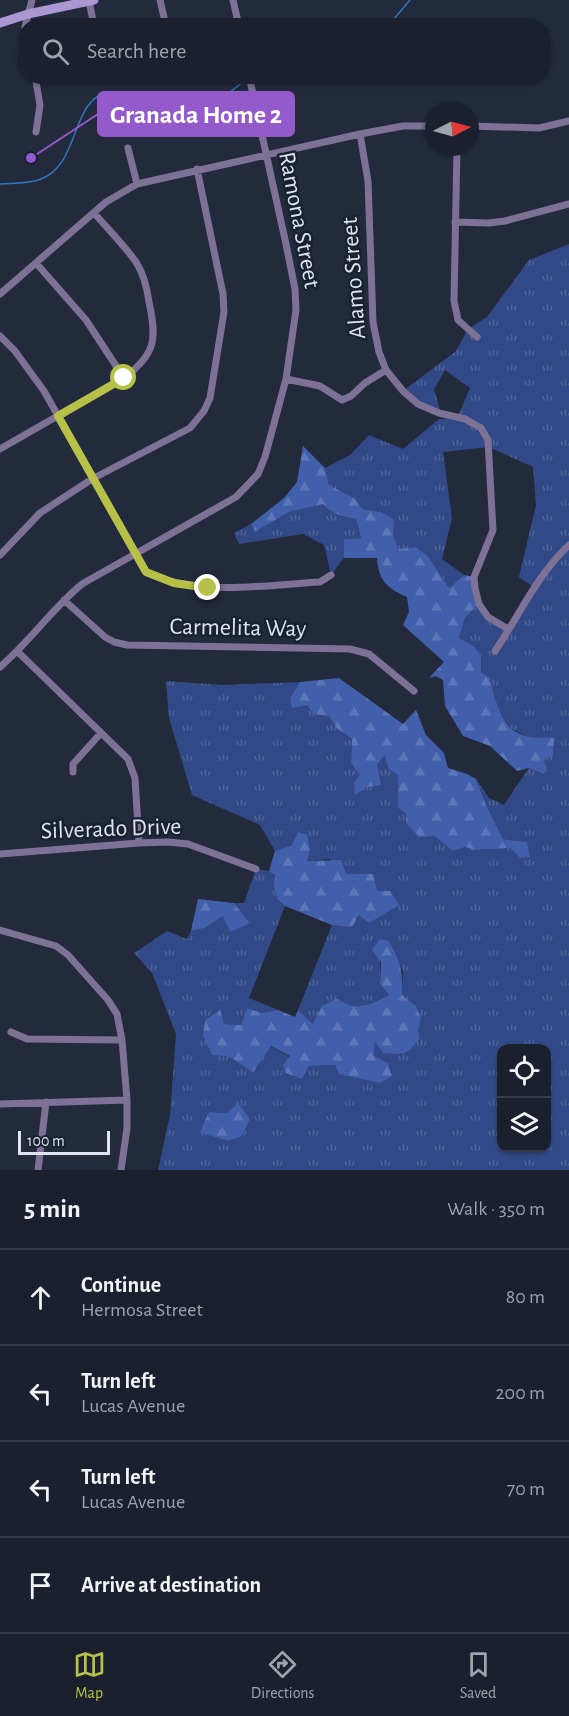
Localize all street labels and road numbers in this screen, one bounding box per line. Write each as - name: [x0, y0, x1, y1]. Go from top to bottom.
- street label: Ramona Street: [274, 150, 324, 291]
- street label: Alamo Street: [338, 216, 370, 340]
- street label: Carmelita Way: [169, 615, 307, 641]
- street label: Silverado Drive: [40, 815, 182, 843]

